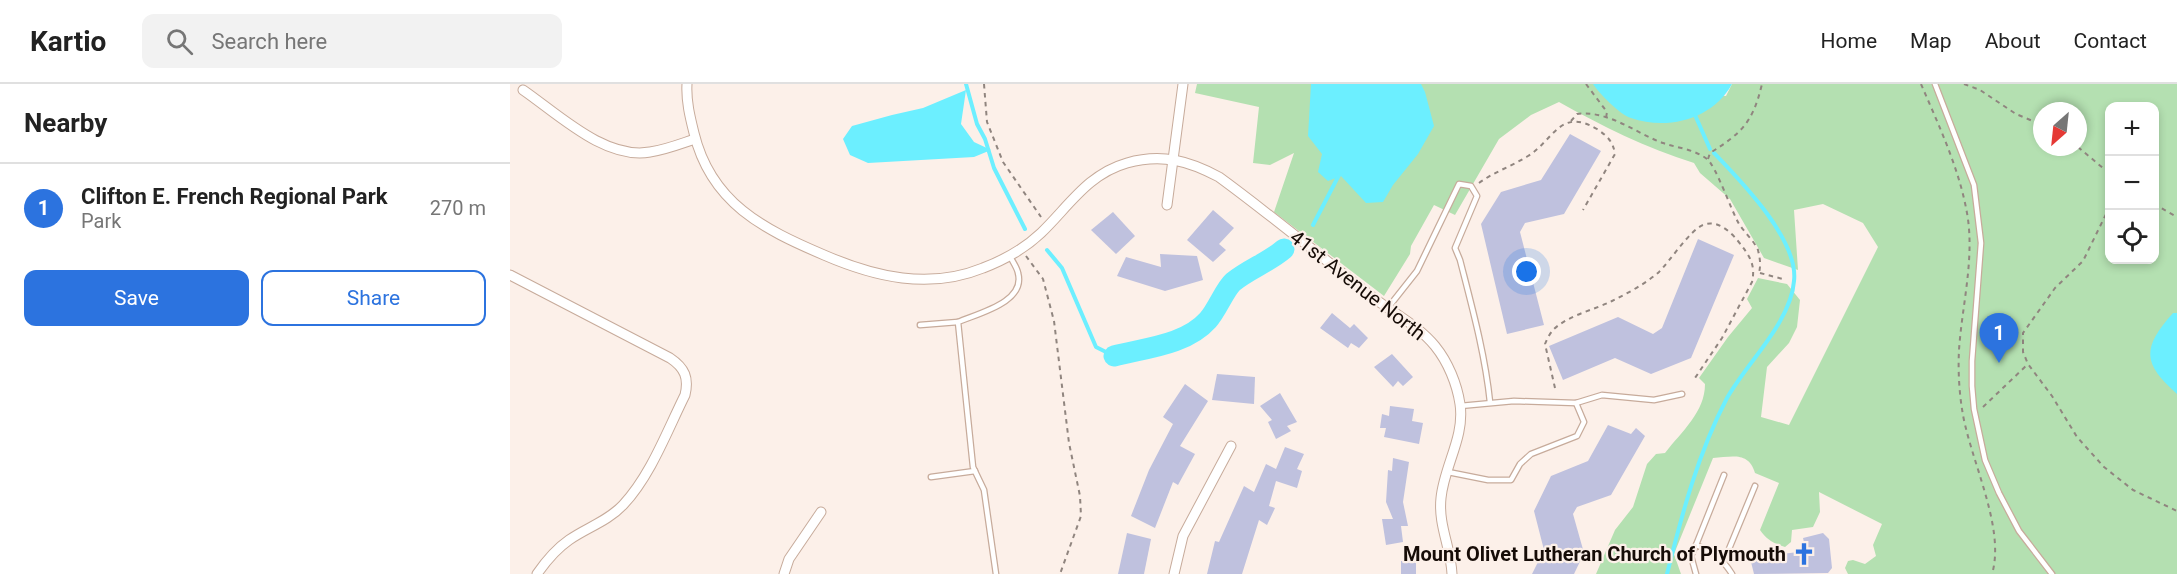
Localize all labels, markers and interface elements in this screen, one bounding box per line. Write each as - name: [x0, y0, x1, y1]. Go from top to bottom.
- search box: [142, 14, 562, 68]
- text: Kartio: [30, 25, 106, 58]
- icon: search: [163, 25, 196, 58]
- text: Search here: [211, 29, 327, 54]
- text: Home: [1821, 29, 1877, 53]
- text: Map: [1910, 29, 1952, 53]
- text: About: [1985, 29, 2041, 53]
- text: Contact: [2074, 29, 2147, 53]
- north arrow: [2033, 102, 2087, 156]
- map controls: [2105, 102, 2159, 264]
- button: +: [2105, 102, 2159, 156]
- text: Nearby: [24, 108, 107, 138]
- button: −: [2105, 156, 2159, 210]
- text: Clifton E. French Regional Park: [81, 184, 387, 209]
- text: 1: [38, 196, 49, 220]
- text: 270 m: [430, 196, 486, 220]
- text: Park: [81, 209, 121, 233]
- button: locate: [2105, 210, 2159, 264]
- street label: 41st Avenue North: [1286, 225, 1430, 345]
- your location: [1512, 257, 1541, 286]
- button: Save: [24, 270, 249, 326]
- button: Share: [261, 270, 486, 326]
- pin: 1: [1980, 314, 2018, 363]
- church icon: Mount Olivet Lutheran Church of Plymouth: [1791, 541, 1817, 567]
- place label: Mount Olivet Lutheran Church of Plymouth: [1403, 542, 1786, 566]

